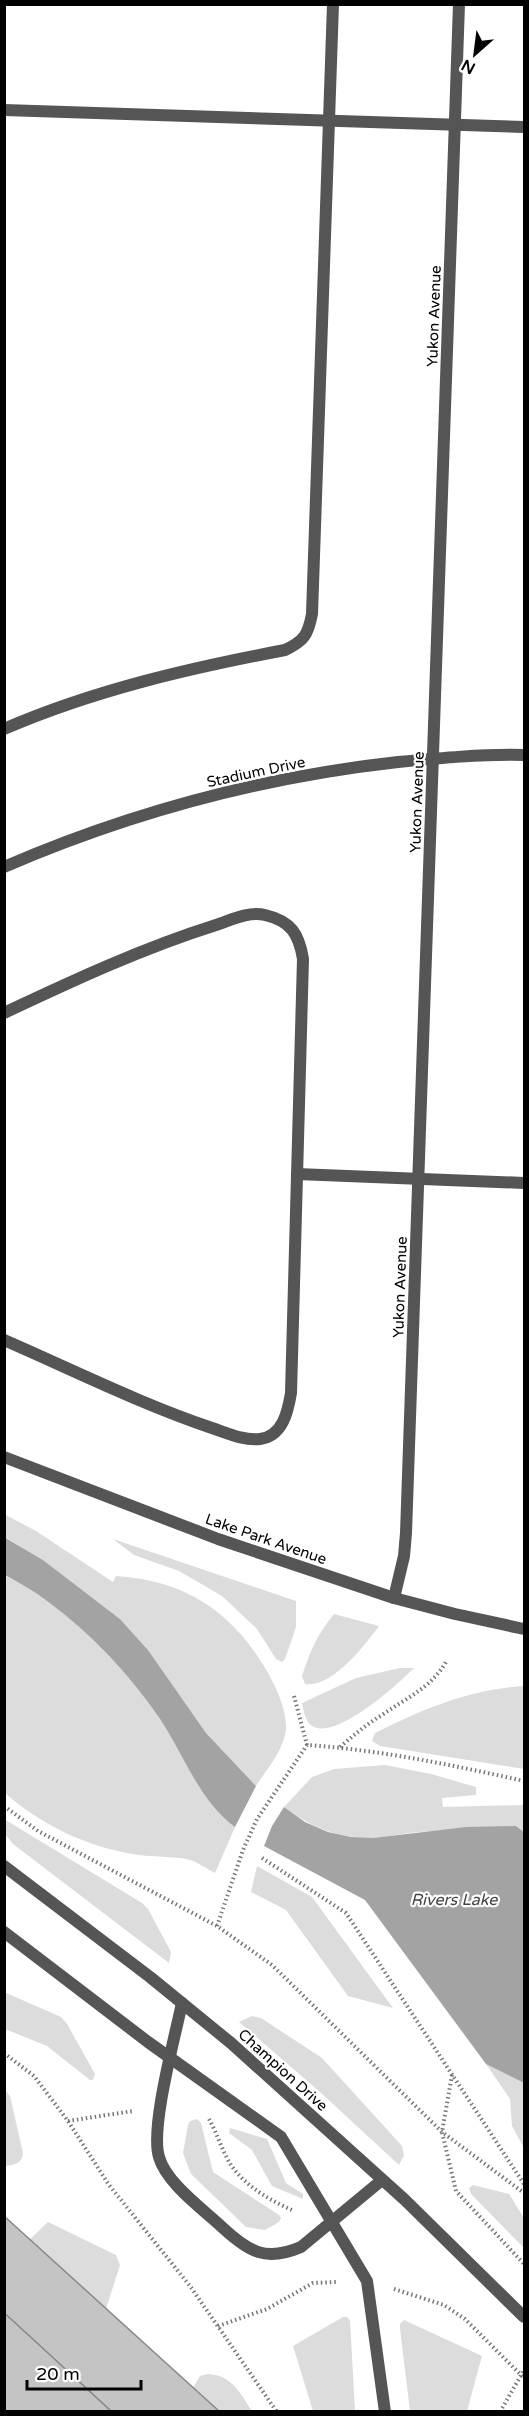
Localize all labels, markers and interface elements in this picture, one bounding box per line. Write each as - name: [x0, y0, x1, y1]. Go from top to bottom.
- north arrow: [445, 24, 505, 84]
- text: N: [458, 55, 479, 78]
- street label: Yukon Avenue: [423, 265, 445, 367]
- street label: Yukon Avenue: [406, 751, 428, 853]
- street label: Stadium Drive: [205, 753, 307, 791]
- street label: Yukon Avenue: [389, 1236, 411, 1338]
- street label: Lake Park Avenue: [203, 1510, 329, 1568]
- water label: Rivers Lake: [411, 1890, 498, 1910]
- street label: Champion Drive: [235, 2025, 331, 2115]
- scale bar: [27, 2353, 141, 2391]
- text: 20 m: [36, 2363, 80, 2385]

